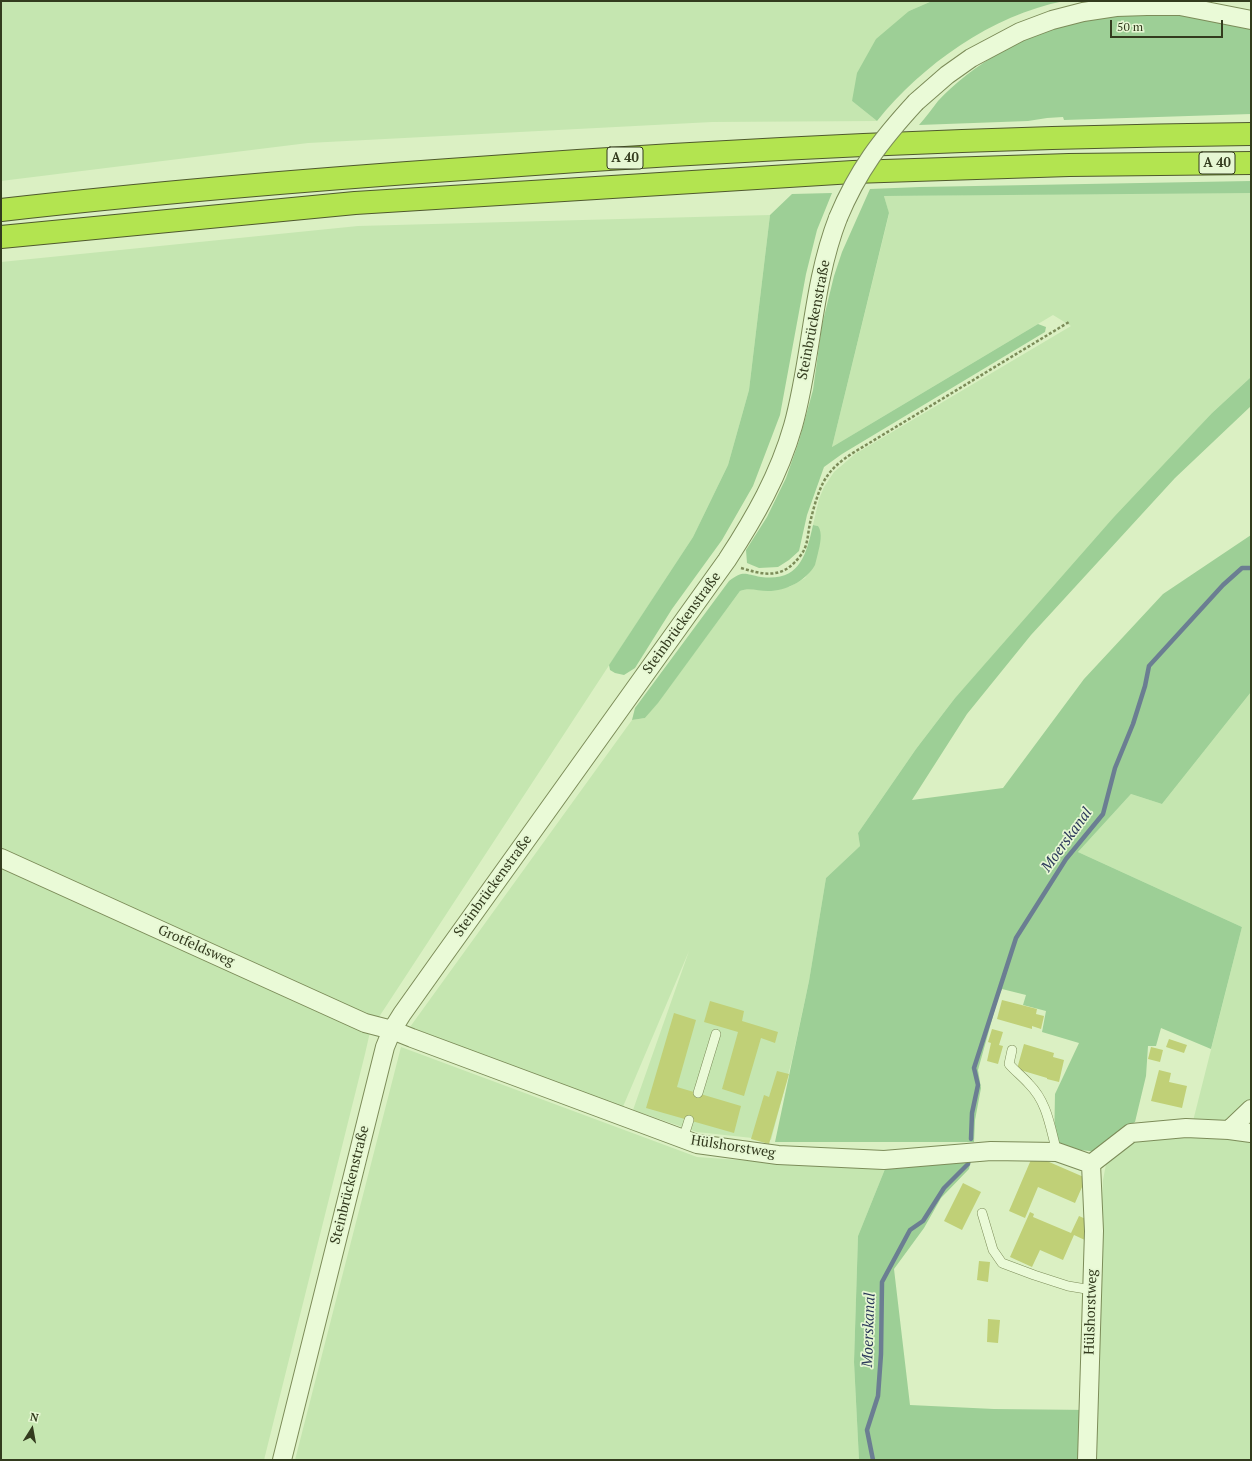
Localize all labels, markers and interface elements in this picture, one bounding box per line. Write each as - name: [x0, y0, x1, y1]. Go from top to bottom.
- scale bar: [1112, 12, 1225, 38]
- text: 50 m: [1117, 19, 1143, 34]
- road number: A 40: [607, 147, 643, 169]
- road number: A 40: [1199, 152, 1235, 174]
- street label: Steinbrückenstraße: [794, 259, 834, 381]
- street label: Steinbrückenstraße: [639, 569, 725, 677]
- water label: Moerskanal: [1038, 804, 1096, 876]
- street label: Steinbrückenstraße: [450, 832, 536, 940]
- street label: Grotfeldsweg: [155, 922, 237, 970]
- street label: Steinbrückenstraße: [327, 1124, 373, 1246]
- street label: Hülshorstweg: [689, 1132, 777, 1162]
- street label: Hülshorstweg: [1081, 1269, 1101, 1355]
- water label: Moerskanal: [859, 1292, 879, 1368]
- north arrow: [12, 1409, 52, 1449]
- text: N: [29, 1410, 40, 1425]

